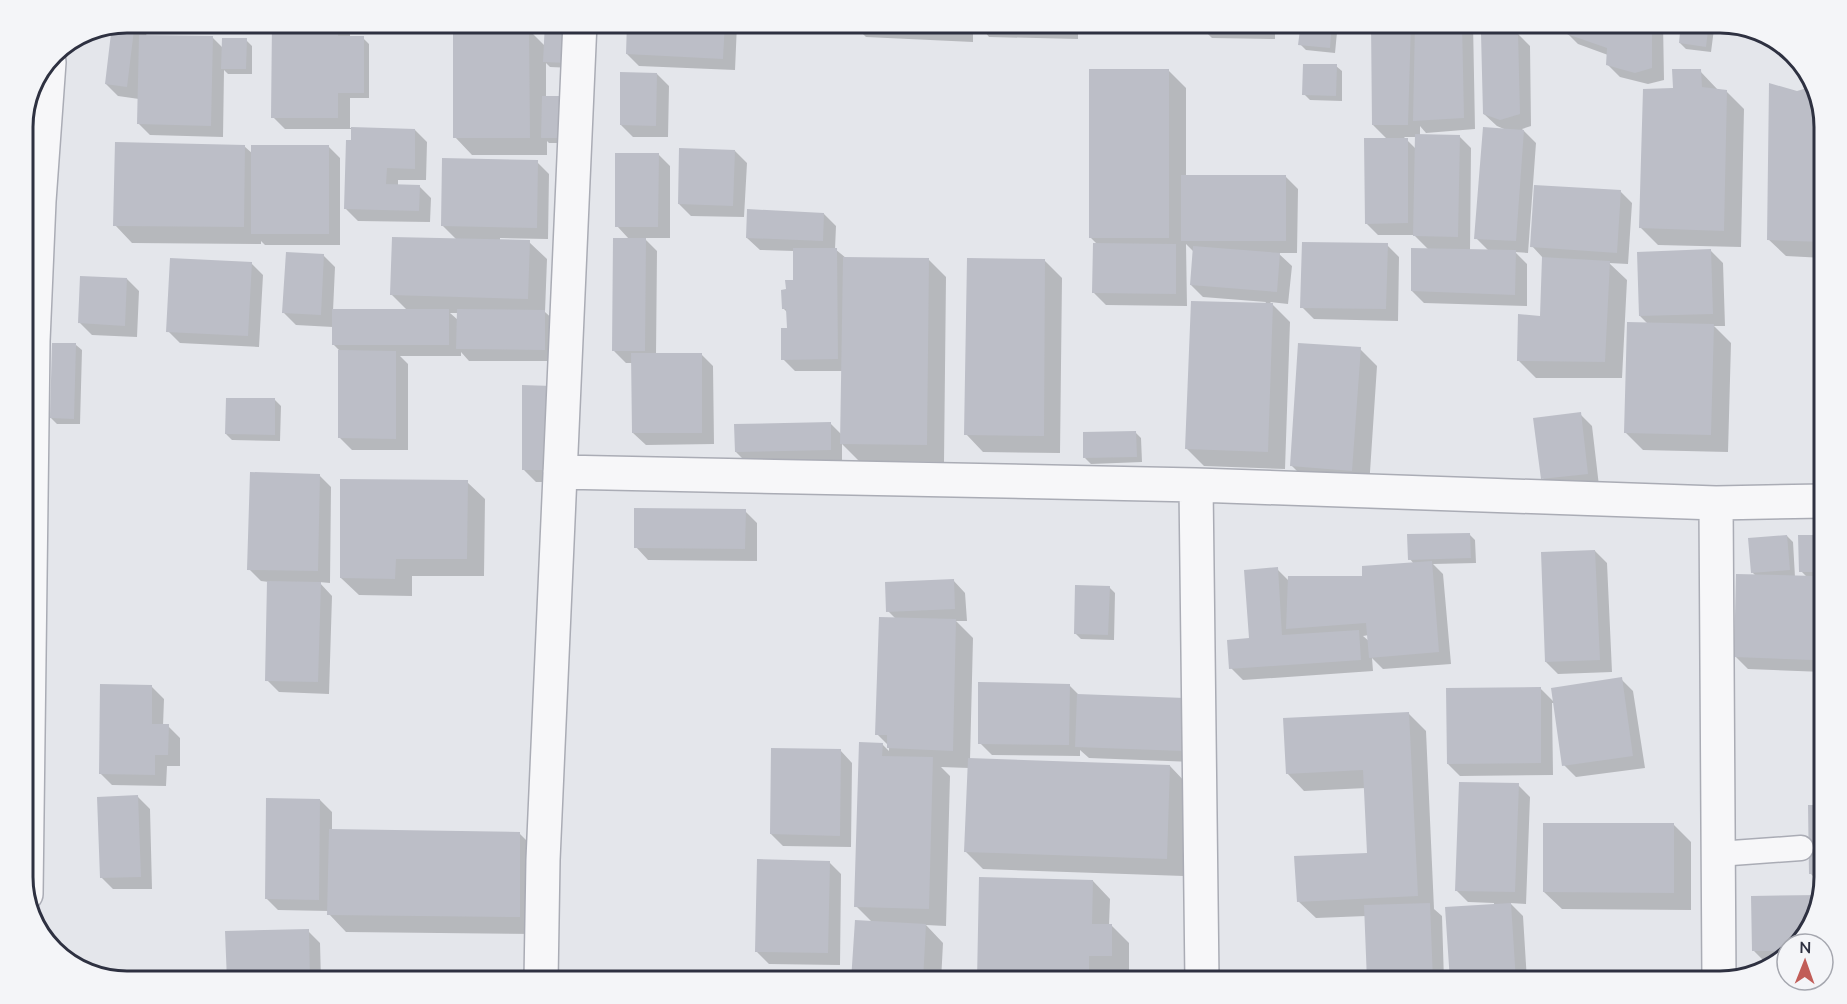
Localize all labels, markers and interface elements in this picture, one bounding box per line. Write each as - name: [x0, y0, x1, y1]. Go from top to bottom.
- north arrow: [1775, 932, 1835, 992]
- text: N: [1799, 937, 1811, 959]

